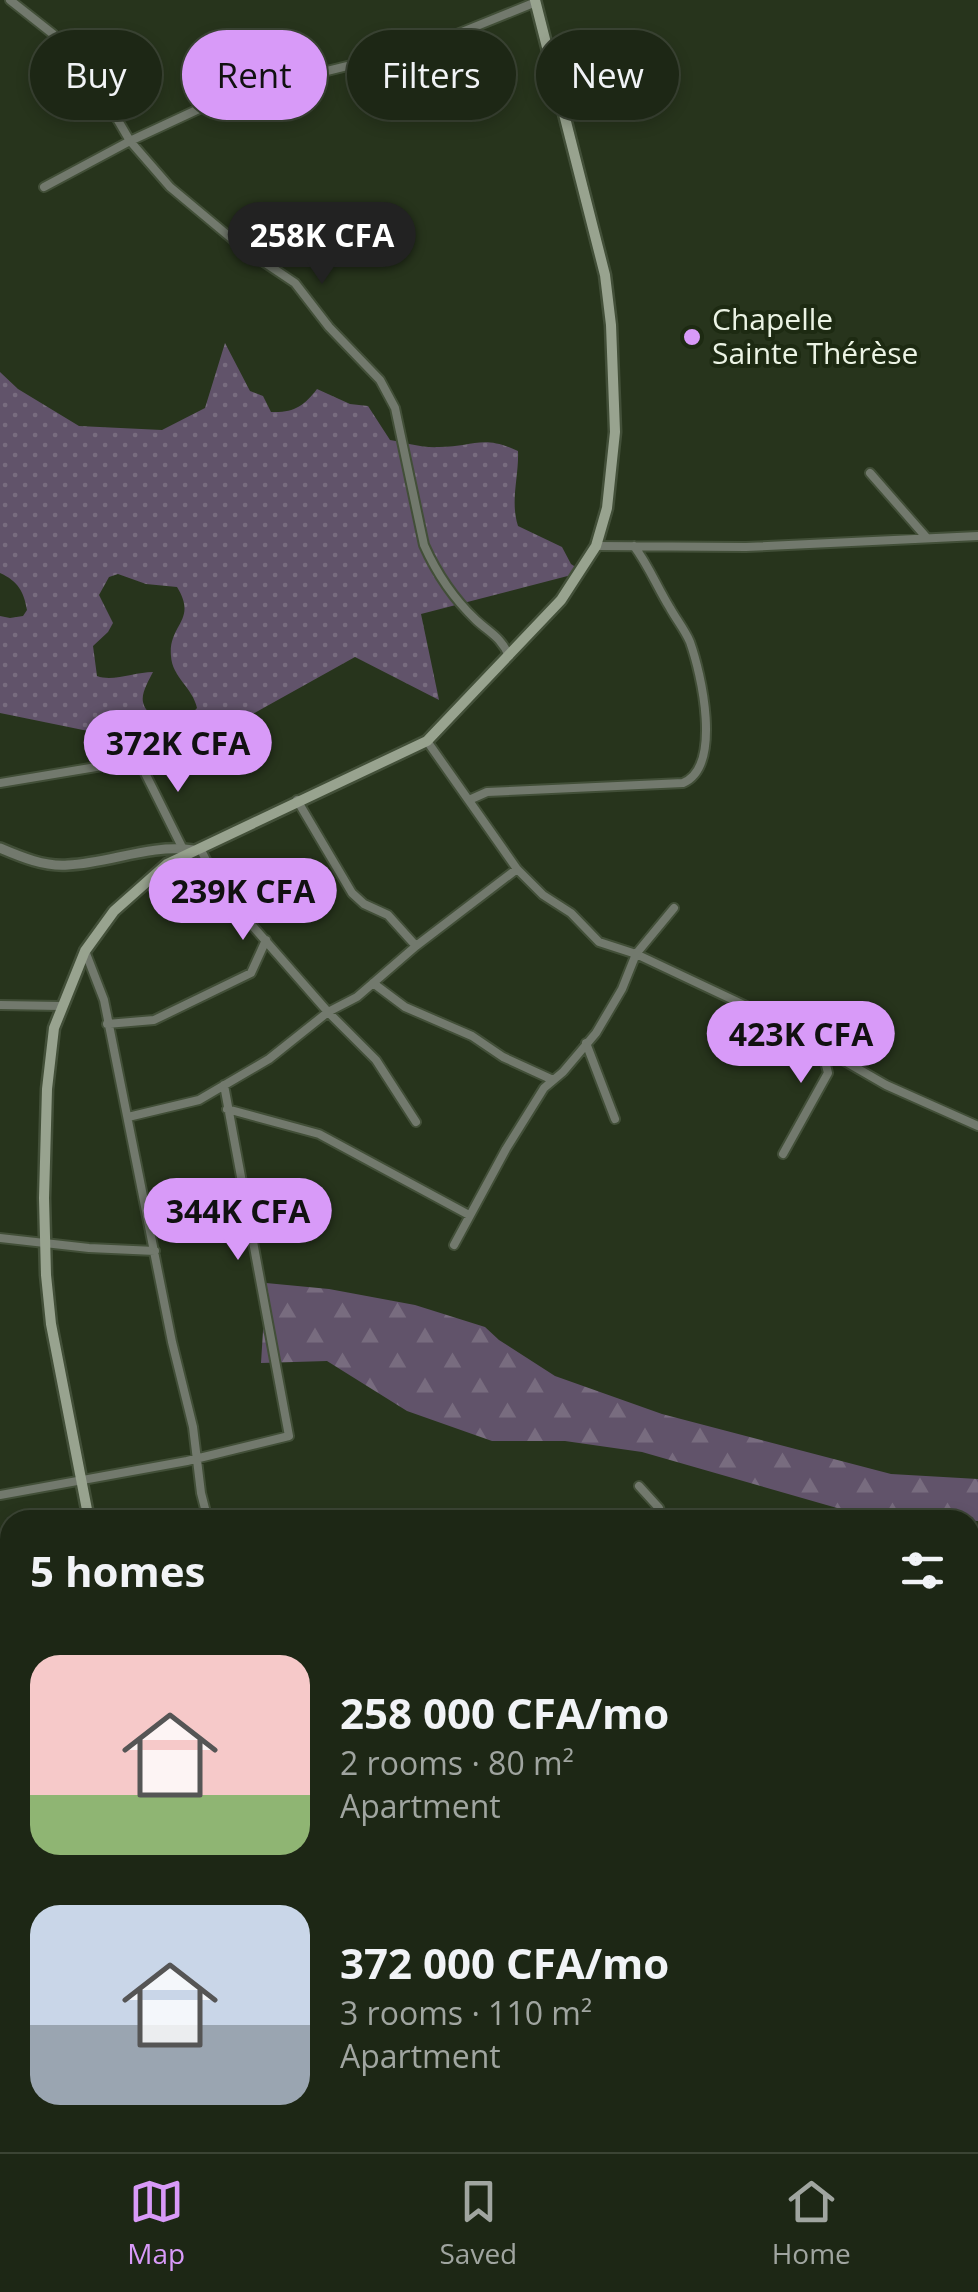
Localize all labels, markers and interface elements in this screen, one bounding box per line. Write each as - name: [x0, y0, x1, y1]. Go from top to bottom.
- chip: Buy: [30, 30, 162, 120]
- chip: Rent: [182, 30, 327, 120]
- chip: Filters: [347, 30, 516, 120]
- chip: New: [536, 30, 679, 120]
- pin: 258K CFA: [219, 202, 425, 287]
- text: 258K CFA: [250, 213, 394, 256]
- place label: Chapelle Sainte Thérèse: [712, 298, 918, 373]
- marker: Chapelle Sainte Thérèse: [681, 326, 703, 348]
- pin: 372K CFA: [75, 710, 281, 795]
- text: 372K CFA: [106, 721, 250, 764]
- pin: 239K CFA: [140, 858, 346, 943]
- text: 239K CFA: [171, 869, 315, 912]
- pin: 423K CFA: [698, 1001, 904, 1086]
- text: 423K CFA: [729, 1012, 873, 1055]
- pin: 344K CFA: [135, 1178, 341, 1263]
- text: 344K CFA: [166, 1189, 310, 1232]
- text: 5 homes: [30, 1542, 205, 1599]
- icon: filters: [895, 1543, 950, 1598]
- text: 258 000 CFA/mo: [340, 1684, 669, 1741]
- icon: home: [110, 1695, 230, 1815]
- text: 2 rooms · 80 m²: [340, 1741, 574, 1784]
- text: Apartment: [340, 1784, 501, 1827]
- text: 372 000 CFA/mo: [340, 1934, 669, 1991]
- icon: home: [110, 1945, 230, 2065]
- text: 3 rooms · 110 m²: [340, 1991, 592, 2034]
- text: Apartment: [340, 2034, 501, 2077]
- tab: Map: [127, 2174, 185, 2272]
- tab: Saved: [439, 2174, 517, 2272]
- tab: Home: [772, 2174, 851, 2272]

